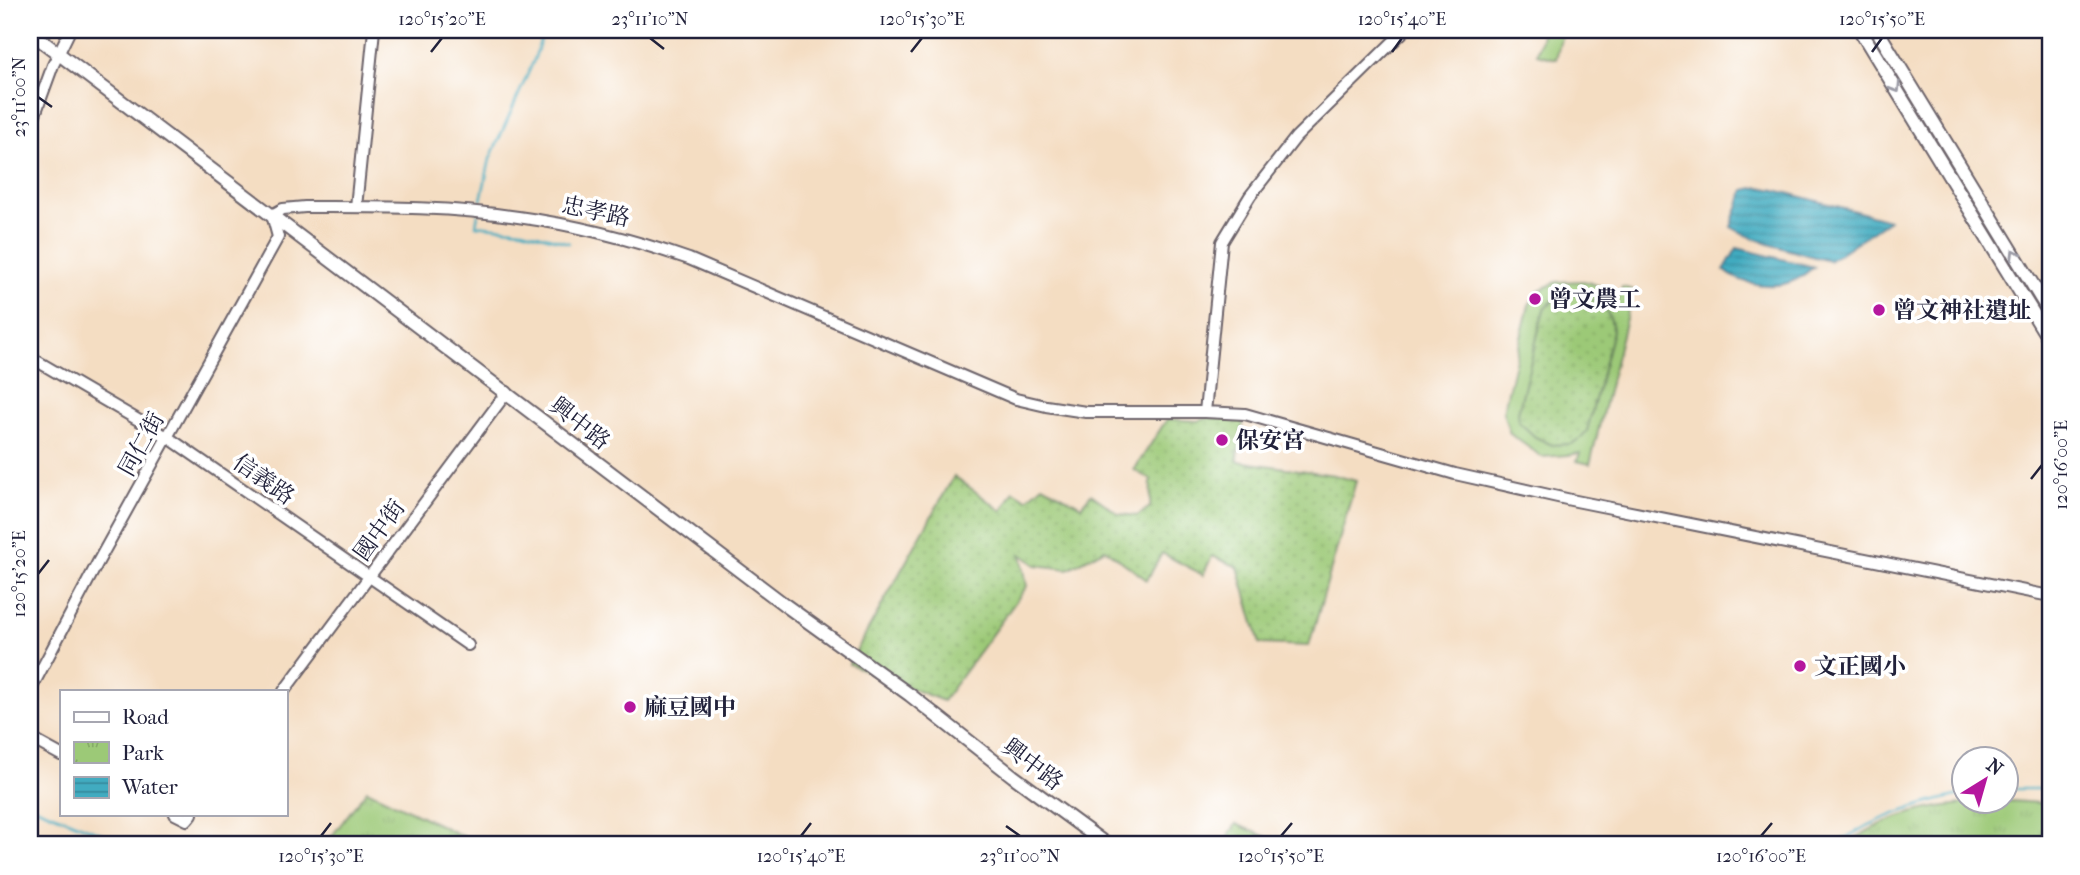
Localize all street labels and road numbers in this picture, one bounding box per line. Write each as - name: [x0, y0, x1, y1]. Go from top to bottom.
- street label: 忠孝路: [559, 191, 632, 232]
- street label: 興中路: [544, 392, 615, 455]
- street label: 同仁街: [113, 408, 170, 481]
- street label: 信義路: [228, 449, 300, 510]
- street label: 國中街: [348, 494, 411, 566]
- street label: 興中路: [997, 733, 1068, 796]

